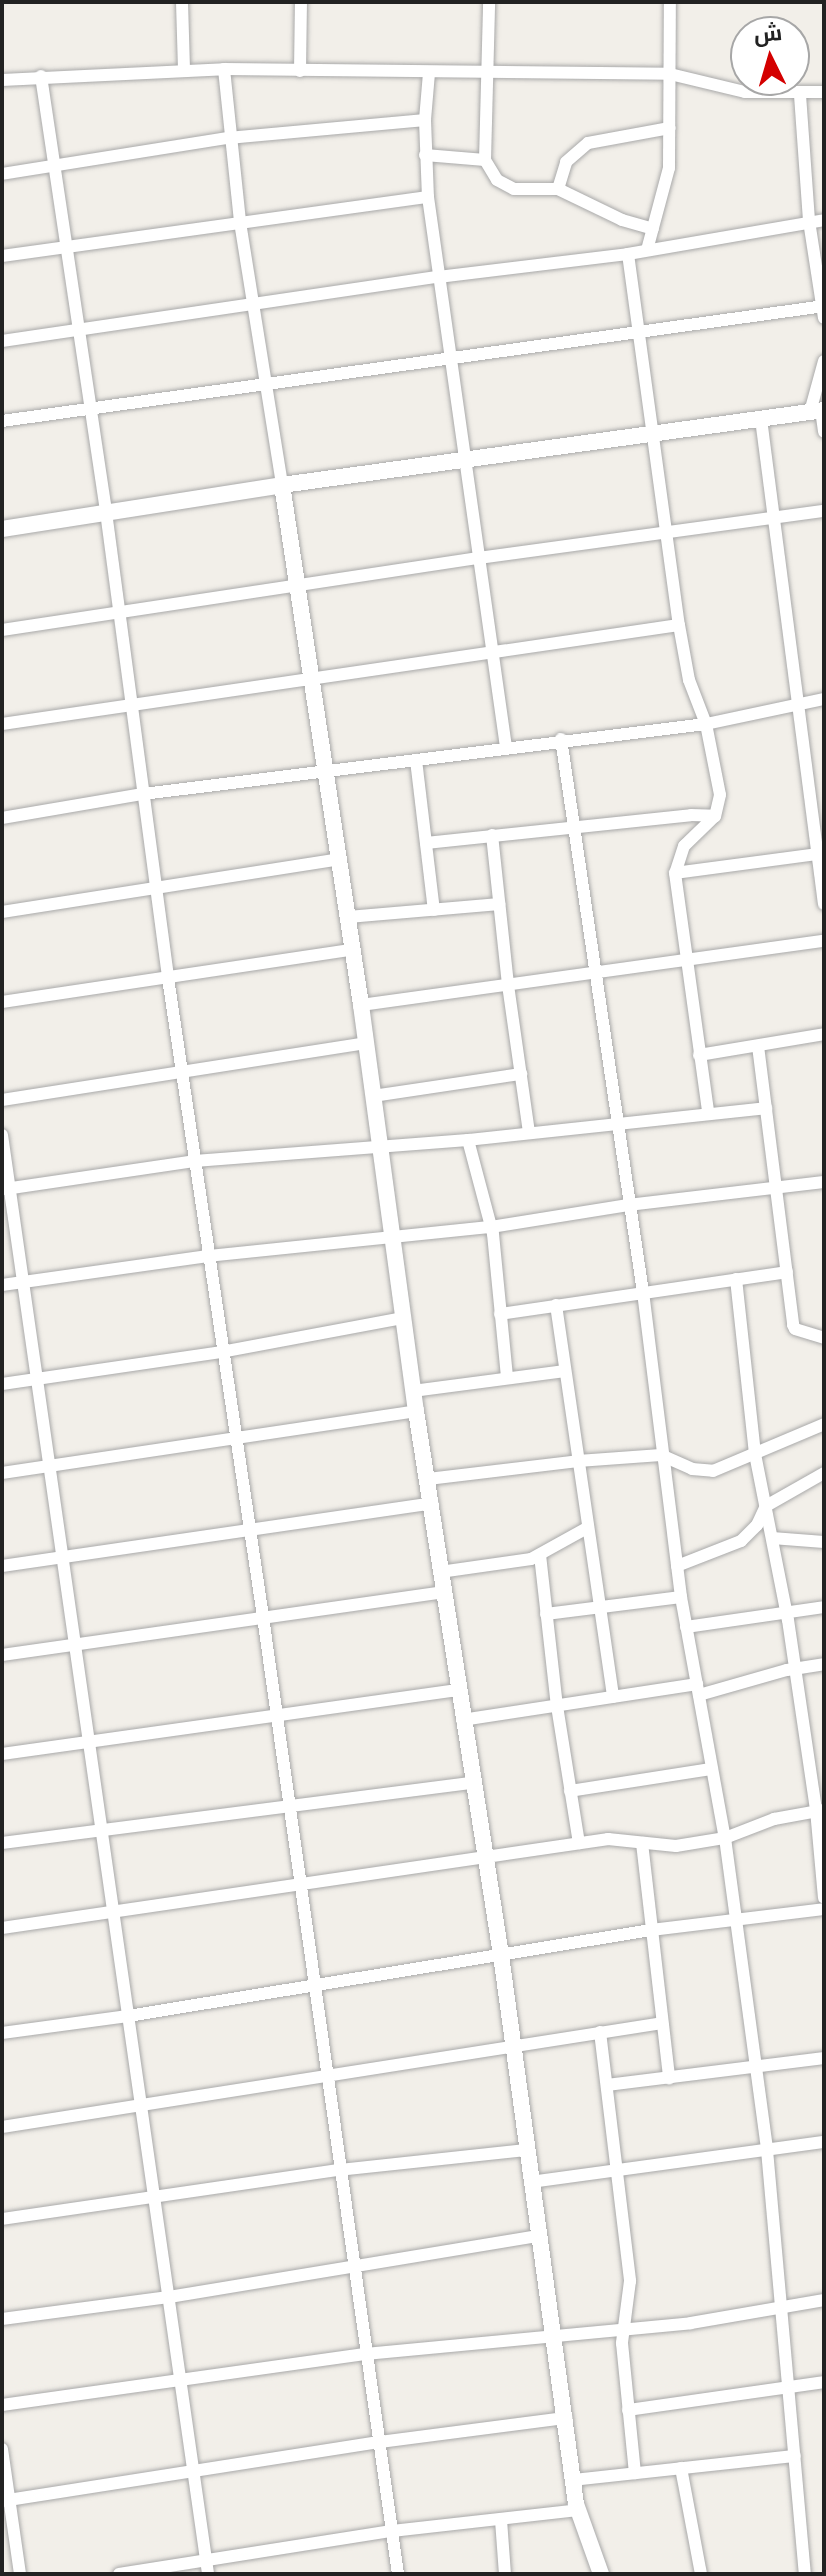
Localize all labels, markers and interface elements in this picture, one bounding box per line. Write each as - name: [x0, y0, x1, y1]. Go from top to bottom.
- north arrow: [730, 16, 810, 96]
- text: ش: [753, 20, 783, 48]

